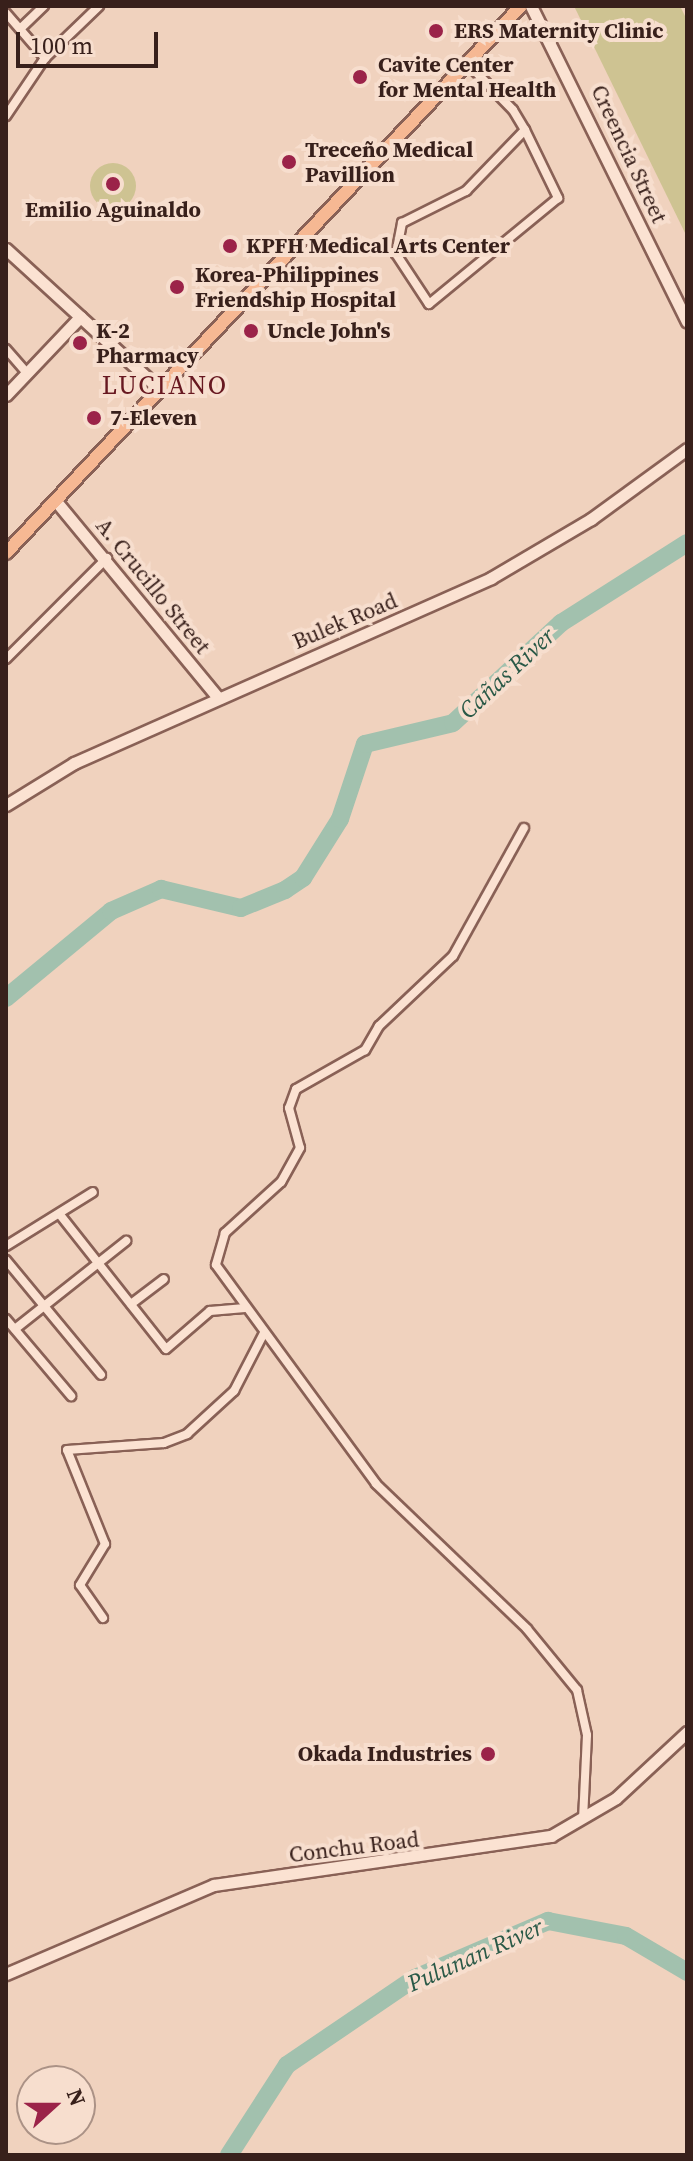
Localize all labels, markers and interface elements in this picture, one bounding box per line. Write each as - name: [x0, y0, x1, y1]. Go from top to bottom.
- scale bar: [20, 16, 162, 66]
- place label: ERS Maternity Clinic: [454, 18, 664, 44]
- marker: ERS Maternity Clinic: [425, 20, 447, 42]
- text: 100 m: [30, 29, 93, 62]
- place label: Cavite Center for Mental Health: [378, 51, 556, 102]
- marker: Cavite Center for Mental Health: [349, 66, 371, 88]
- street label: Creencia Street: [586, 81, 672, 227]
- place label: Treceño Medical Pavillion: [305, 136, 473, 188]
- marker: Treceño Medical Pavillion: [280, 153, 298, 171]
- marker: Emilio Aguinaldo: [104, 175, 122, 193]
- place label: Emilio Aguinaldo: [25, 197, 201, 223]
- place label: KPFH Medical Arts Center: [246, 233, 510, 259]
- marker: KPFH Medical Arts Center: [221, 237, 239, 255]
- place label: Korea-Philippines Friendship Hospital: [195, 261, 396, 312]
- marker: Korea-Philippines Friendship Hospital: [166, 276, 188, 298]
- place label: K-2 Pharmacy: [96, 317, 199, 368]
- place label: Uncle John's: [267, 318, 391, 344]
- marker: Uncle John's: [242, 322, 260, 340]
- marker: K-2 Pharmacy: [71, 334, 89, 352]
- district label: LUCIANO: [102, 370, 228, 402]
- place label: 7-Eleven: [110, 405, 197, 431]
- marker: 7-Eleven: [85, 409, 103, 427]
- street label: A. Crucillo Street: [90, 513, 216, 659]
- street label: Bulek Road: [289, 587, 401, 655]
- water label: Cañas River: [453, 622, 561, 724]
- place label: Okada Industries: [298, 1741, 472, 1767]
- marker: Okada Industries: [479, 1745, 497, 1763]
- street label: Conchu Road: [288, 1826, 420, 1868]
- water label: Pulunan River: [403, 1912, 547, 1998]
- north arrow: [16, 2065, 96, 2145]
- text: N: [60, 2084, 93, 2110]

